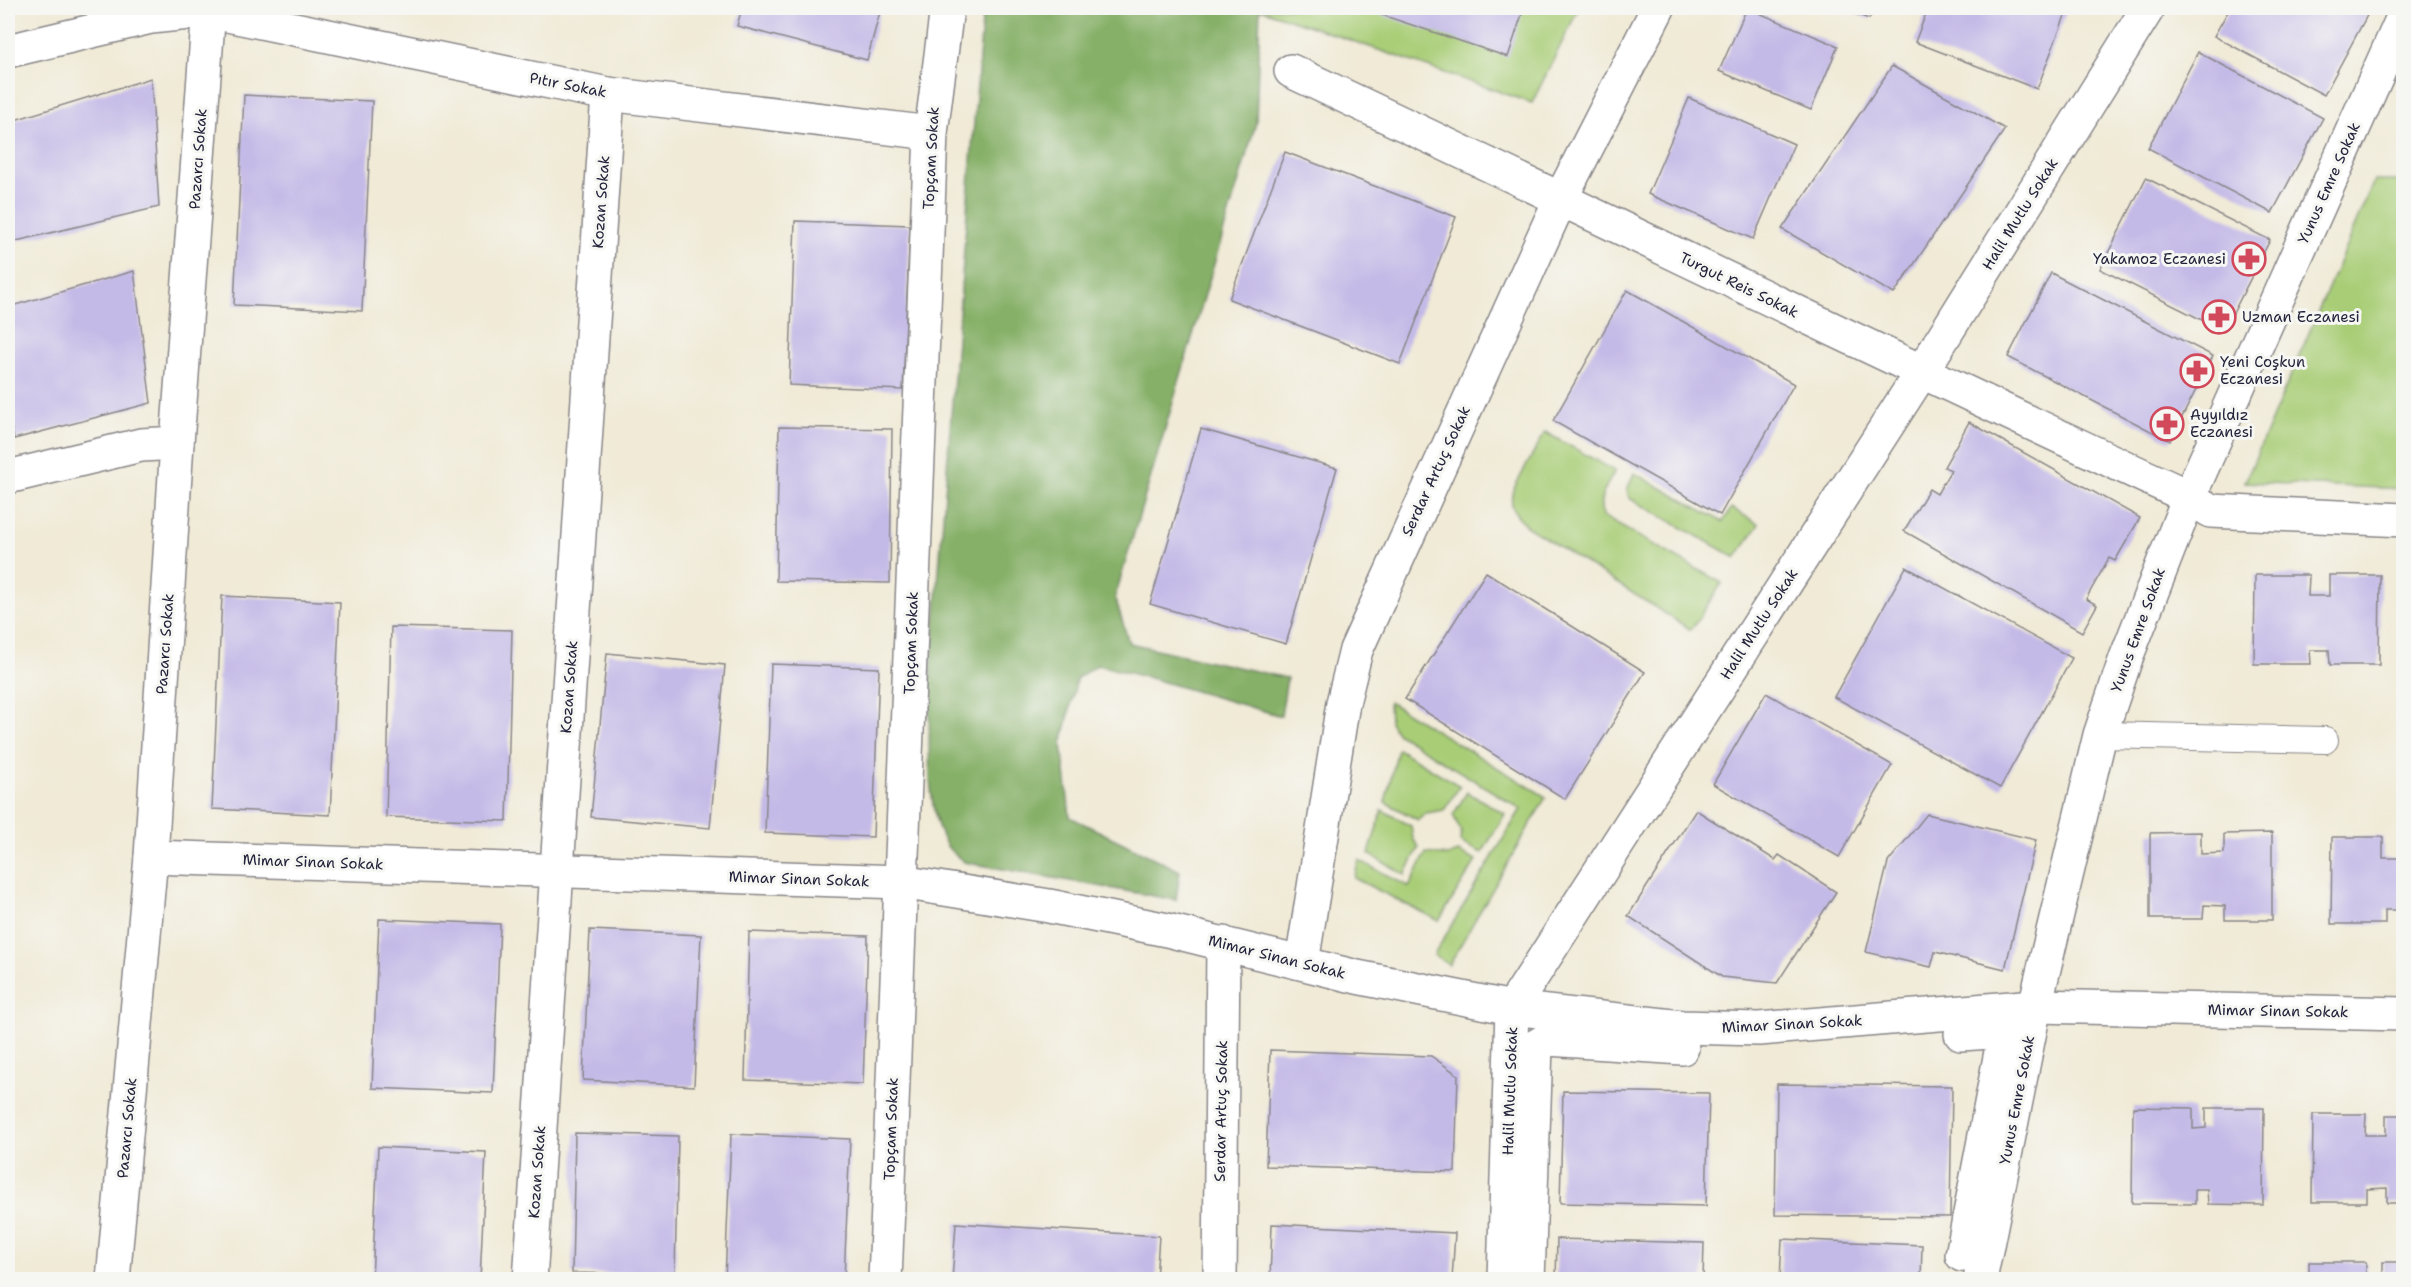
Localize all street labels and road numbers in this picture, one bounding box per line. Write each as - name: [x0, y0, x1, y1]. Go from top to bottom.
- street label: Pıtır Sokak: [528, 68, 608, 102]
- street label: Topçam Sokak: [918, 106, 944, 210]
- street label: Pazarcı Sokak: [185, 108, 211, 210]
- street label: Yunus Emre Sokak: [2293, 119, 2365, 247]
- street label: Halil Mutlu Sokak: [1977, 154, 2063, 274]
- street label: Kozan Sokak: [588, 155, 614, 249]
- street label: Turgut Reis Sokak: [1676, 248, 1802, 322]
- street label: Serdar Artuç Sokak: [1397, 403, 1475, 539]
- street label: Halil Mutlu Sokak: [1716, 565, 1802, 683]
- street label: Yunus Emre Sokak: [2106, 565, 2170, 695]
- street label: Topçam Sokak: [899, 591, 923, 695]
- street label: Pazarcı Sokak: [152, 593, 178, 695]
- street label: Kozan Sokak: [556, 640, 582, 734]
- street label: Mimar Sinan Sokak: [242, 850, 384, 874]
- street label: Mimar Sinan Sokak: [728, 867, 870, 891]
- street label: Mimar Sinan Sokak: [1206, 930, 1348, 984]
- street label: Mimar Sinan Sokak: [2207, 1000, 2349, 1022]
- street label: Mimar Sinan Sokak: [1721, 1010, 1863, 1038]
- street label: Halil Mutlu Sokak: [1498, 1026, 1522, 1156]
- street label: Yunus Emre Sokak: [1995, 1034, 2039, 1166]
- street label: Serdar Artuç Sokak: [1210, 1040, 1232, 1182]
- street label: Pazarcı Sokak: [113, 1077, 141, 1179]
- street label: Topçam Sokak: [879, 1077, 903, 1181]
- street label: Kozan Sokak: [524, 1125, 550, 1219]

